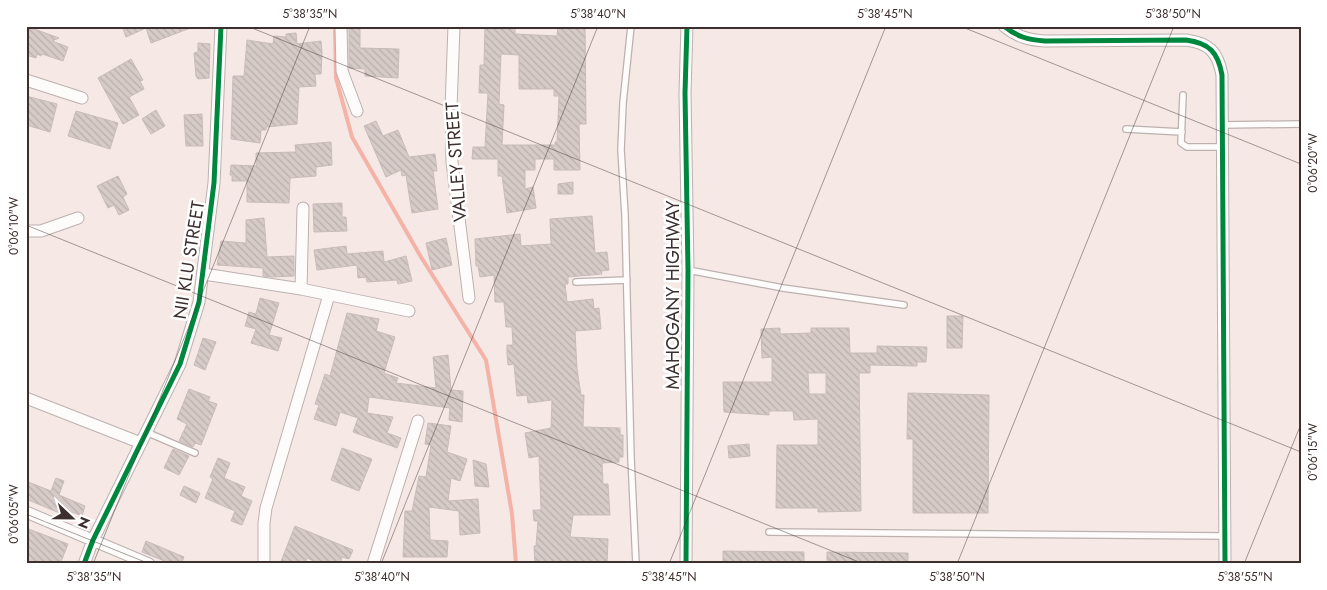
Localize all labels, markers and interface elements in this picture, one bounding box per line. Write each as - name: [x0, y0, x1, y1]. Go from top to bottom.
- text: 5°38'35"N: [283, 5, 337, 23]
- text: 5°38'40"N: [570, 5, 626, 23]
- text: 5°38'45"N: [857, 5, 913, 23]
- text: 5°38'50"N: [1145, 5, 1201, 23]
- street label: VALLEY STREET: [439, 101, 473, 223]
- text: 0°06'20"W: [1304, 133, 1322, 193]
- text: 0°06'10"W: [5, 197, 23, 255]
- street label: NII KLU STREET: [167, 198, 211, 321]
- street label: MAHOGANY HIGHWAY: [660, 200, 686, 390]
- text: 0°06'15"W: [1304, 423, 1322, 481]
- text: 0°06'05"W: [5, 484, 23, 544]
- north arrow: [48, 492, 98, 542]
- text: N: [73, 514, 95, 532]
- text: 5°38'35"N: [67, 568, 121, 586]
- text: 5°38'40"N: [354, 568, 410, 586]
- text: 5°38'45"N: [641, 568, 697, 586]
- text: 5°38'50"N: [929, 568, 985, 586]
- text: 5°38'55"N: [1217, 568, 1273, 586]

